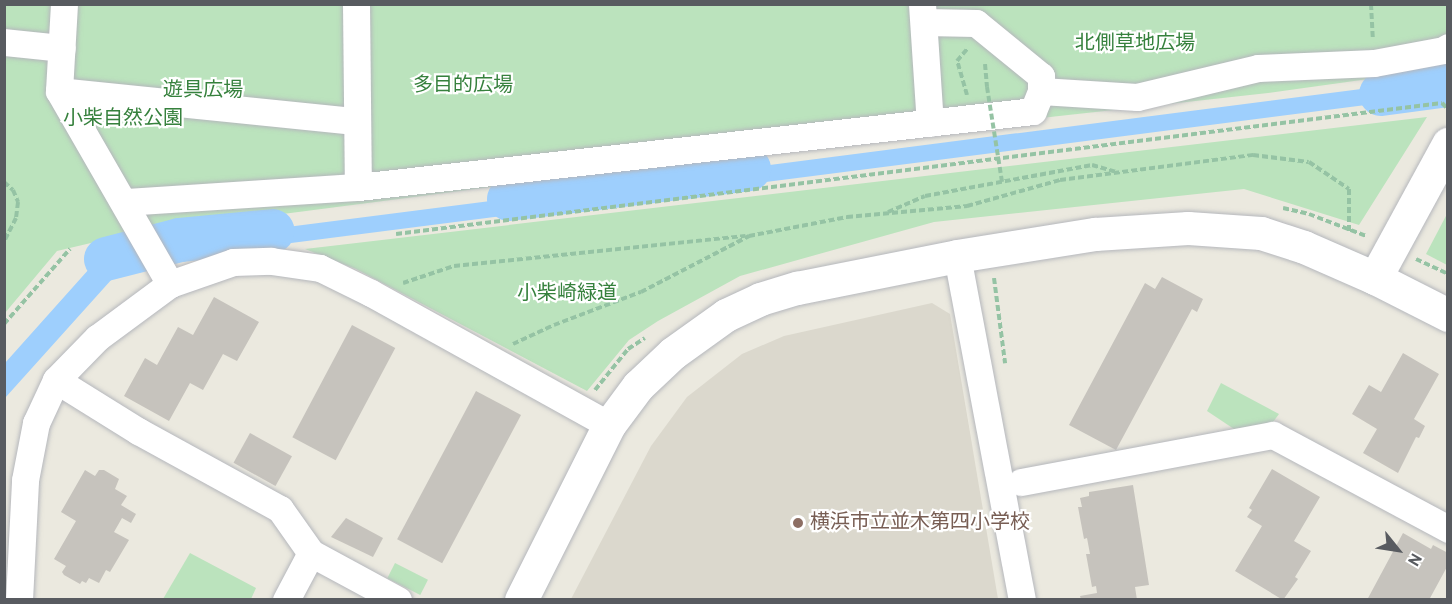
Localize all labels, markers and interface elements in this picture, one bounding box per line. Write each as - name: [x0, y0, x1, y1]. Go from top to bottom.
- park label: 北側草地広場: [1075, 32, 1195, 56]
- park label: 多目的広場: [413, 74, 513, 98]
- park label: 遊具広場: [163, 79, 243, 103]
- park label: 小柴自然公園: [63, 107, 183, 131]
- park label: 小柴崎緑道: [517, 282, 617, 306]
- place label: 横浜市立並木第四小学校: [810, 511, 1030, 535]
- marker: 横浜市立並木第四小学校: [791, 516, 805, 530]
- north arrow: [1368, 520, 1428, 580]
- text: N: [1402, 549, 1425, 569]

